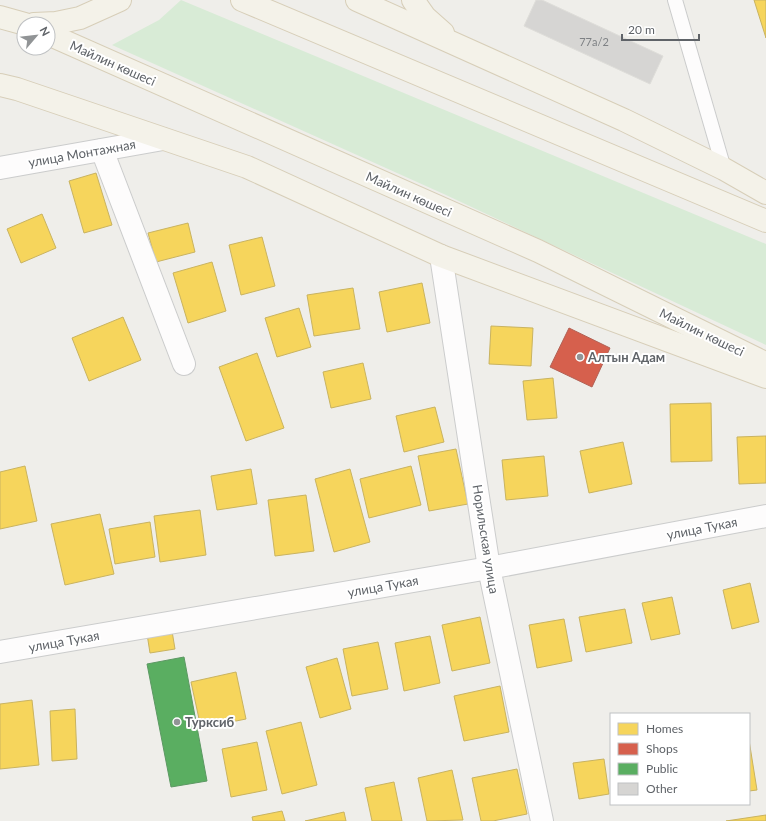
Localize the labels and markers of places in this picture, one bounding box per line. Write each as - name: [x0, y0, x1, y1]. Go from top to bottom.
- place label: Алтын Адам: [587, 349, 665, 365]
- marker: Алтын Адам: [575, 352, 585, 362]
- place label: Турксиб: [185, 714, 235, 730]
- marker: Турксиб: [172, 717, 182, 727]

